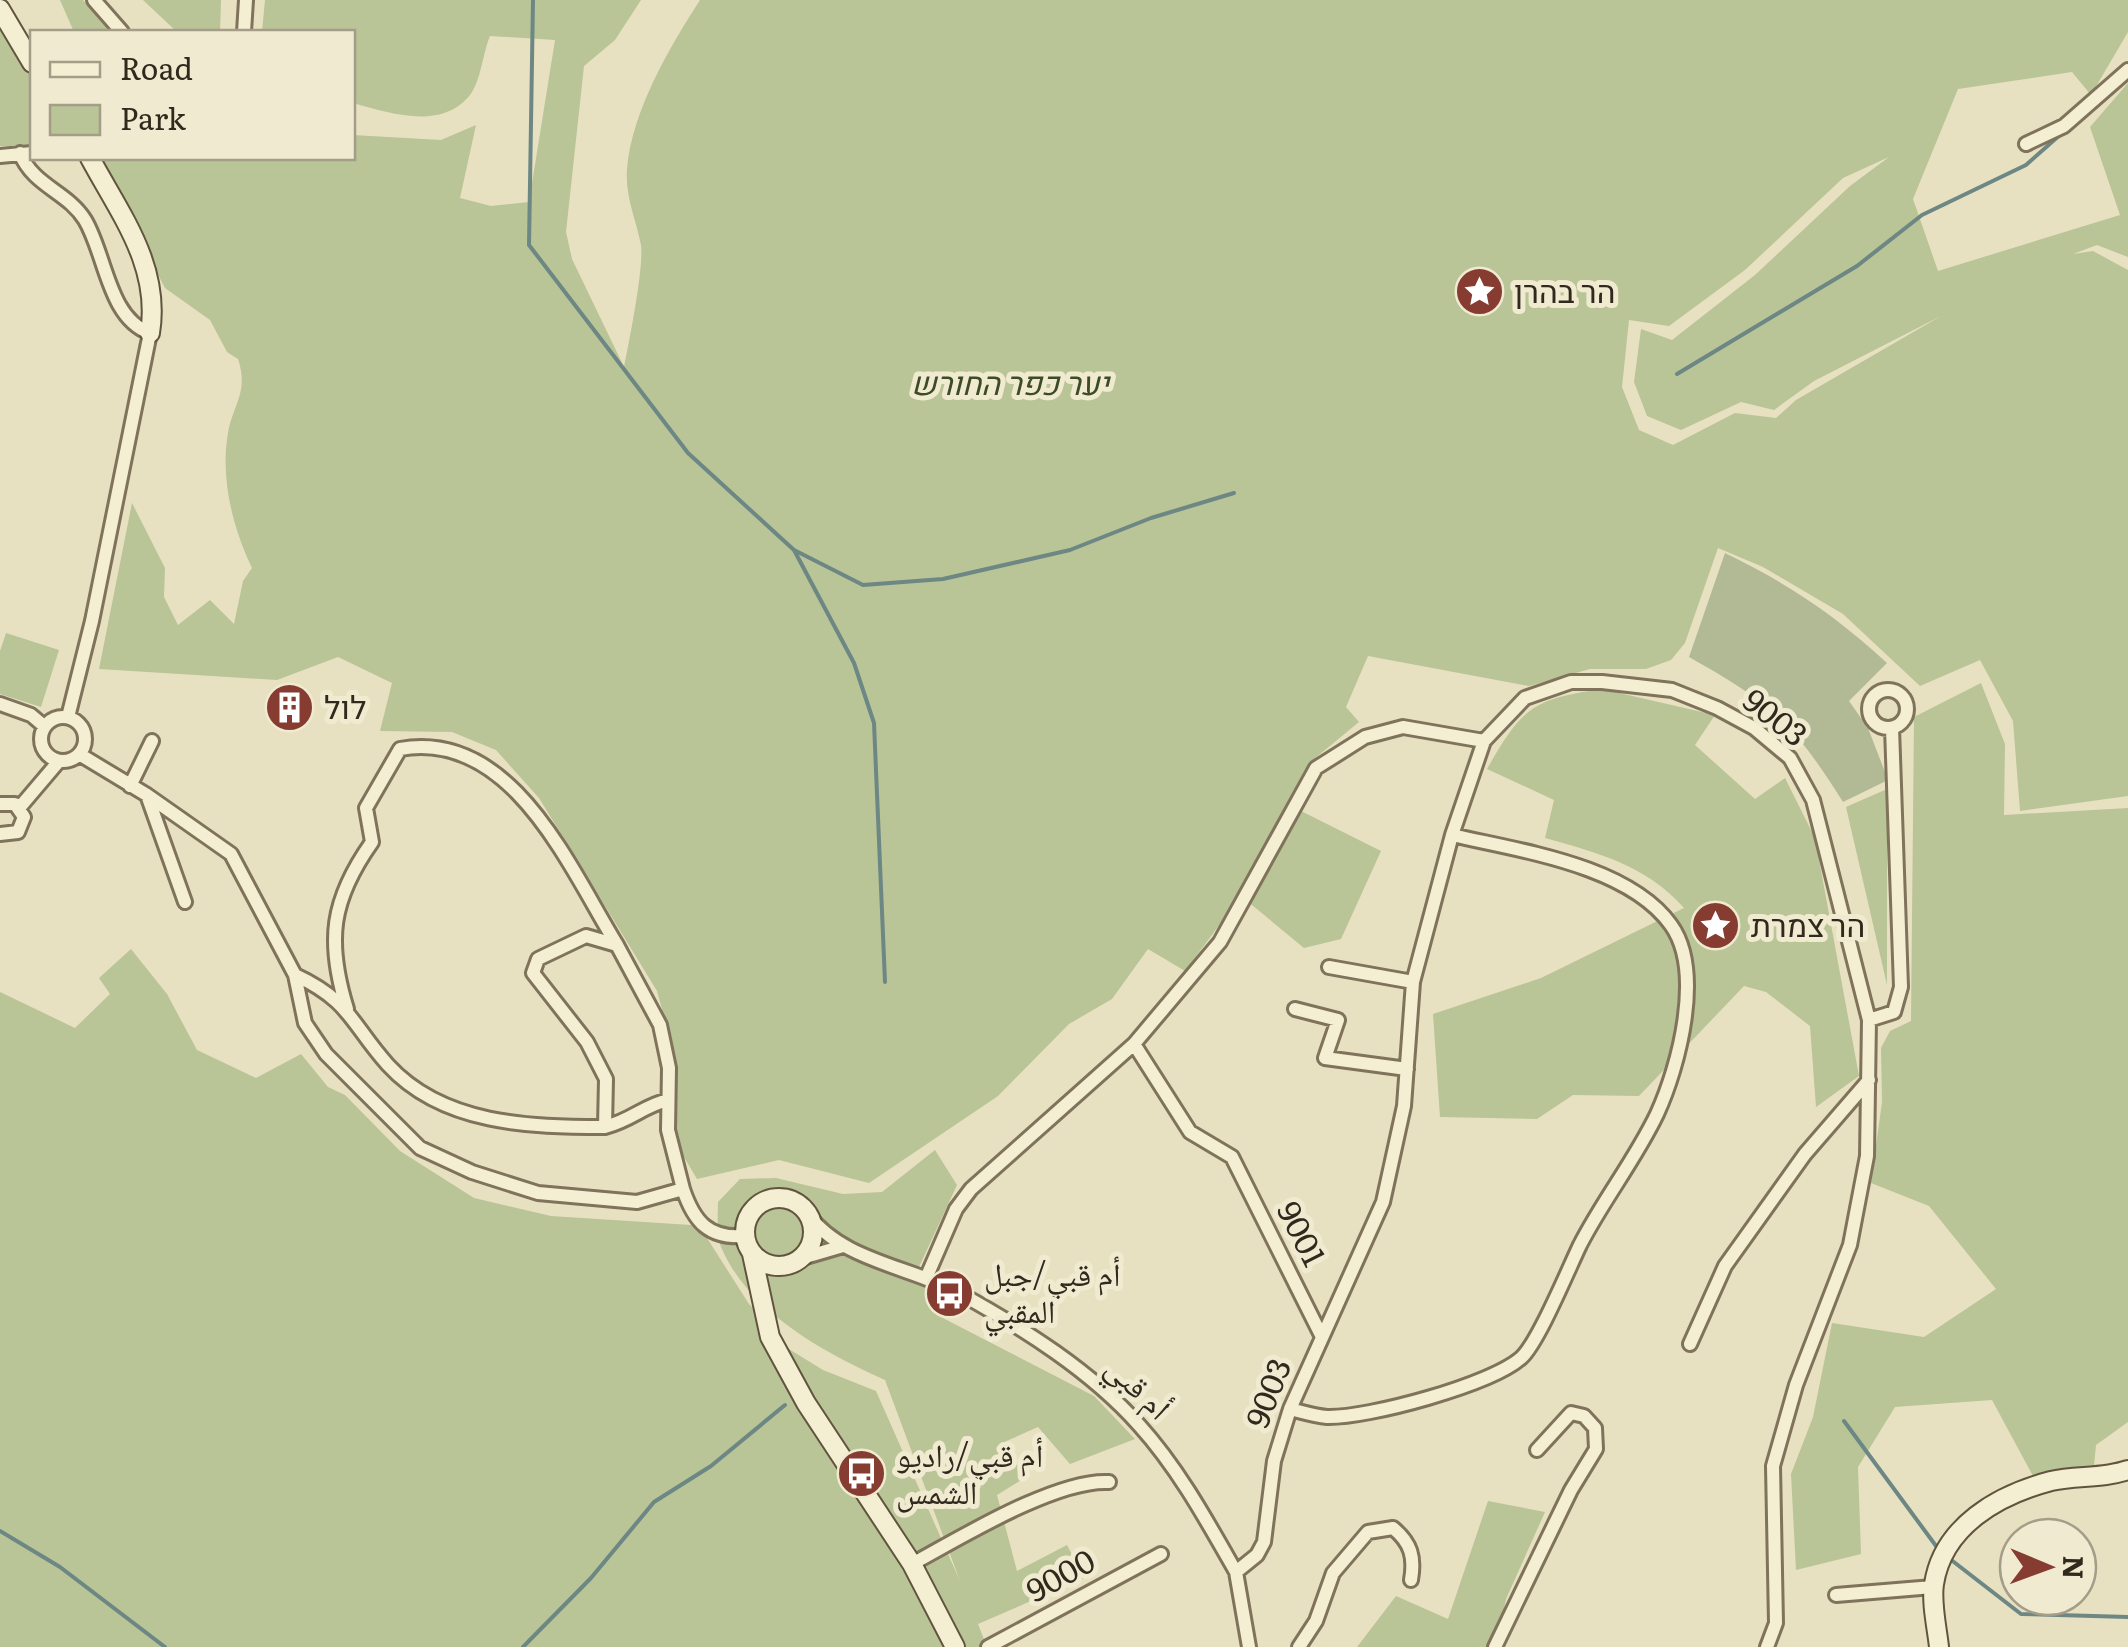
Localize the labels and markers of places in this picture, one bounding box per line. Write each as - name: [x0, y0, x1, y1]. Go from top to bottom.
- place label: הר בהרן: [1514, 265, 1616, 313]
- place icon: הר בהרן: [1453, 266, 1505, 318]
- place label: לול: [324, 681, 366, 729]
- building icon: לול: [263, 682, 315, 734]
- place label: הר צמרת: [1751, 899, 1865, 947]
- place icon: הר צמרת: [1690, 900, 1742, 952]
- place label: أم قبي/جبل المقبي: [984, 1248, 1121, 1337]
- bus stop icon: أم قبي/جبل المقبي: [923, 1267, 975, 1319]
- place label: أم قبي/راديو الشمس: [896, 1429, 1043, 1514]
- bus stop icon: أم قبي/راديو الشمس: [835, 1448, 887, 1500]

